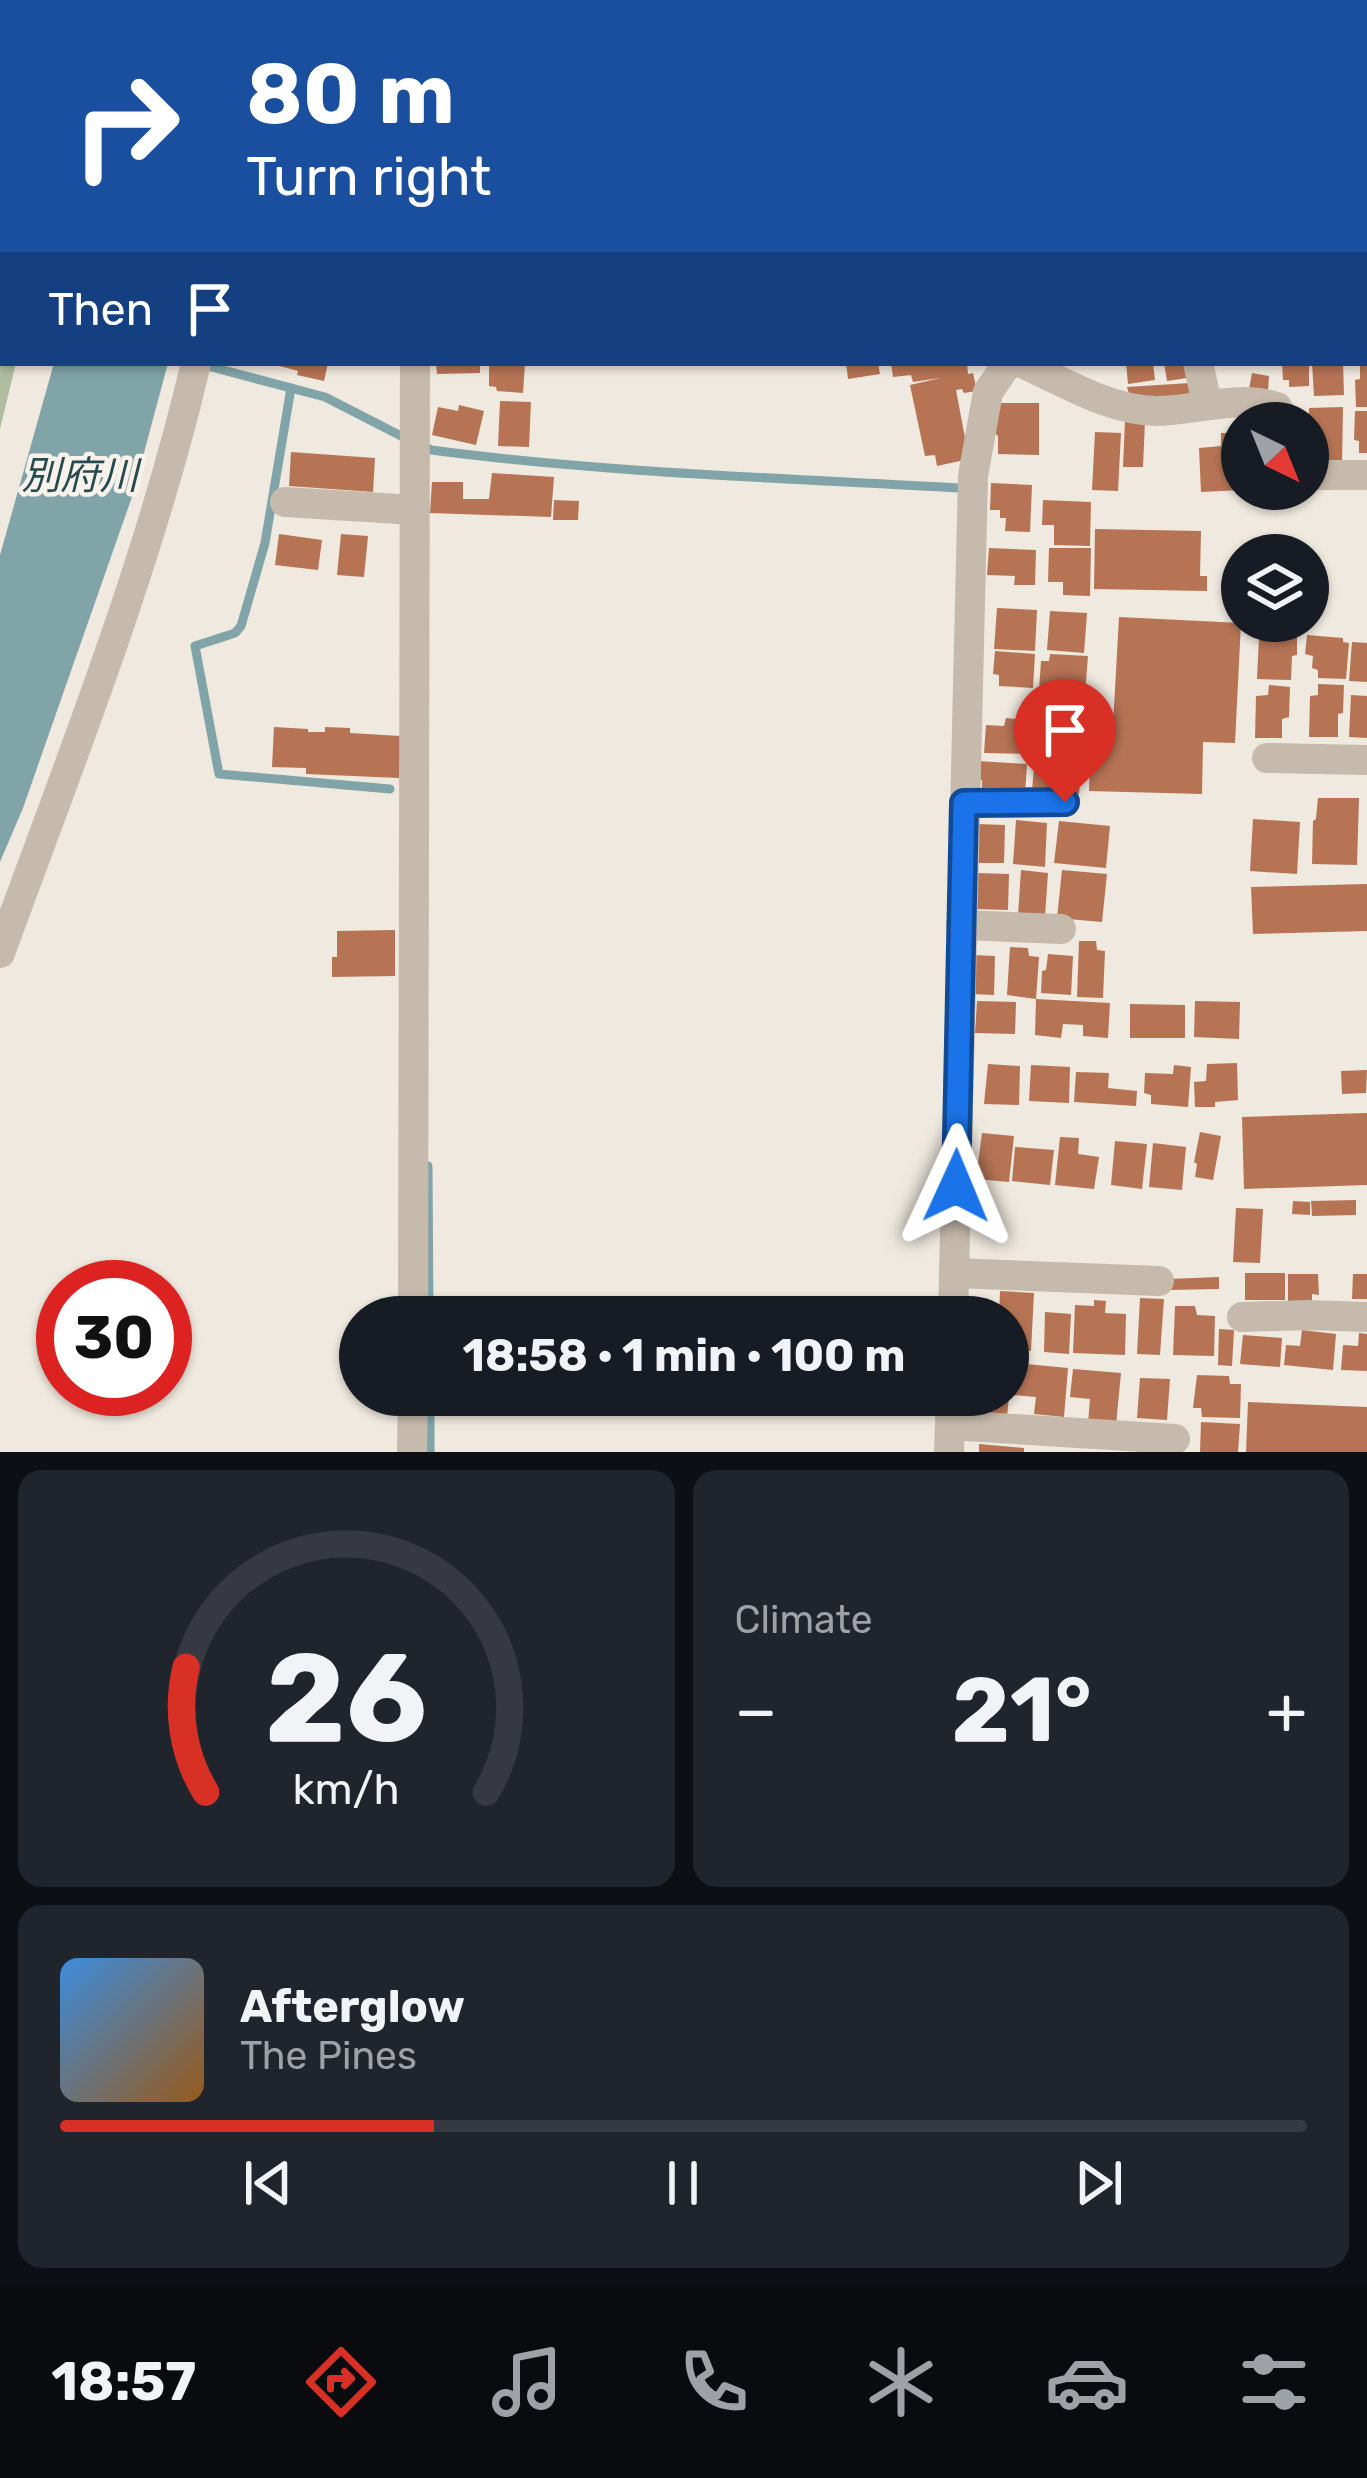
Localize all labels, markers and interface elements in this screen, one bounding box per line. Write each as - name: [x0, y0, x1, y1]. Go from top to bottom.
- text: 80 m: [246, 44, 455, 144]
- icon: right: [48, 48, 204, 204]
- text: Turn right: [246, 145, 491, 209]
- icon: arrive: [177, 276, 243, 342]
- text: Then: [48, 283, 153, 336]
- north arrow: [1221, 402, 1329, 510]
- map controls: [1221, 402, 1329, 642]
- water label: 別府川: [21, 453, 142, 499]
- button: layers: [1221, 534, 1329, 642]
- pin: [1014, 679, 1116, 802]
- icon: arrive: [1032, 697, 1098, 763]
- position arrow: [893, 1123, 1019, 1249]
- speed limit sign: 30: [36, 1260, 192, 1416]
- text: 18:58 · 1 min · 100 m: [463, 1329, 905, 1382]
- text: Climate: [735, 1597, 873, 1643]
- text: 26: [265, 1624, 427, 1772]
- text: 21°: [952, 1657, 1092, 1764]
- text: −: [735, 1671, 777, 1750]
- text: +: [1266, 1671, 1307, 1750]
- text: km/h: [293, 1763, 400, 1814]
- text: Afterglow: [240, 1980, 465, 2033]
- text: The Pines: [240, 2033, 417, 2079]
- icon: previous: [235, 2150, 301, 2216]
- icon: pause: [650, 2150, 716, 2216]
- icon: next: [1066, 2150, 1132, 2216]
- icon: directions: [299, 2340, 383, 2424]
- icon: music: [485, 2340, 569, 2424]
- icon: phone: [672, 2340, 756, 2424]
- icon: climate: [859, 2340, 943, 2424]
- icon: car: [1045, 2340, 1129, 2424]
- icon: filters: [1232, 2340, 1316, 2424]
- text: 18:57: [51, 2350, 196, 2414]

